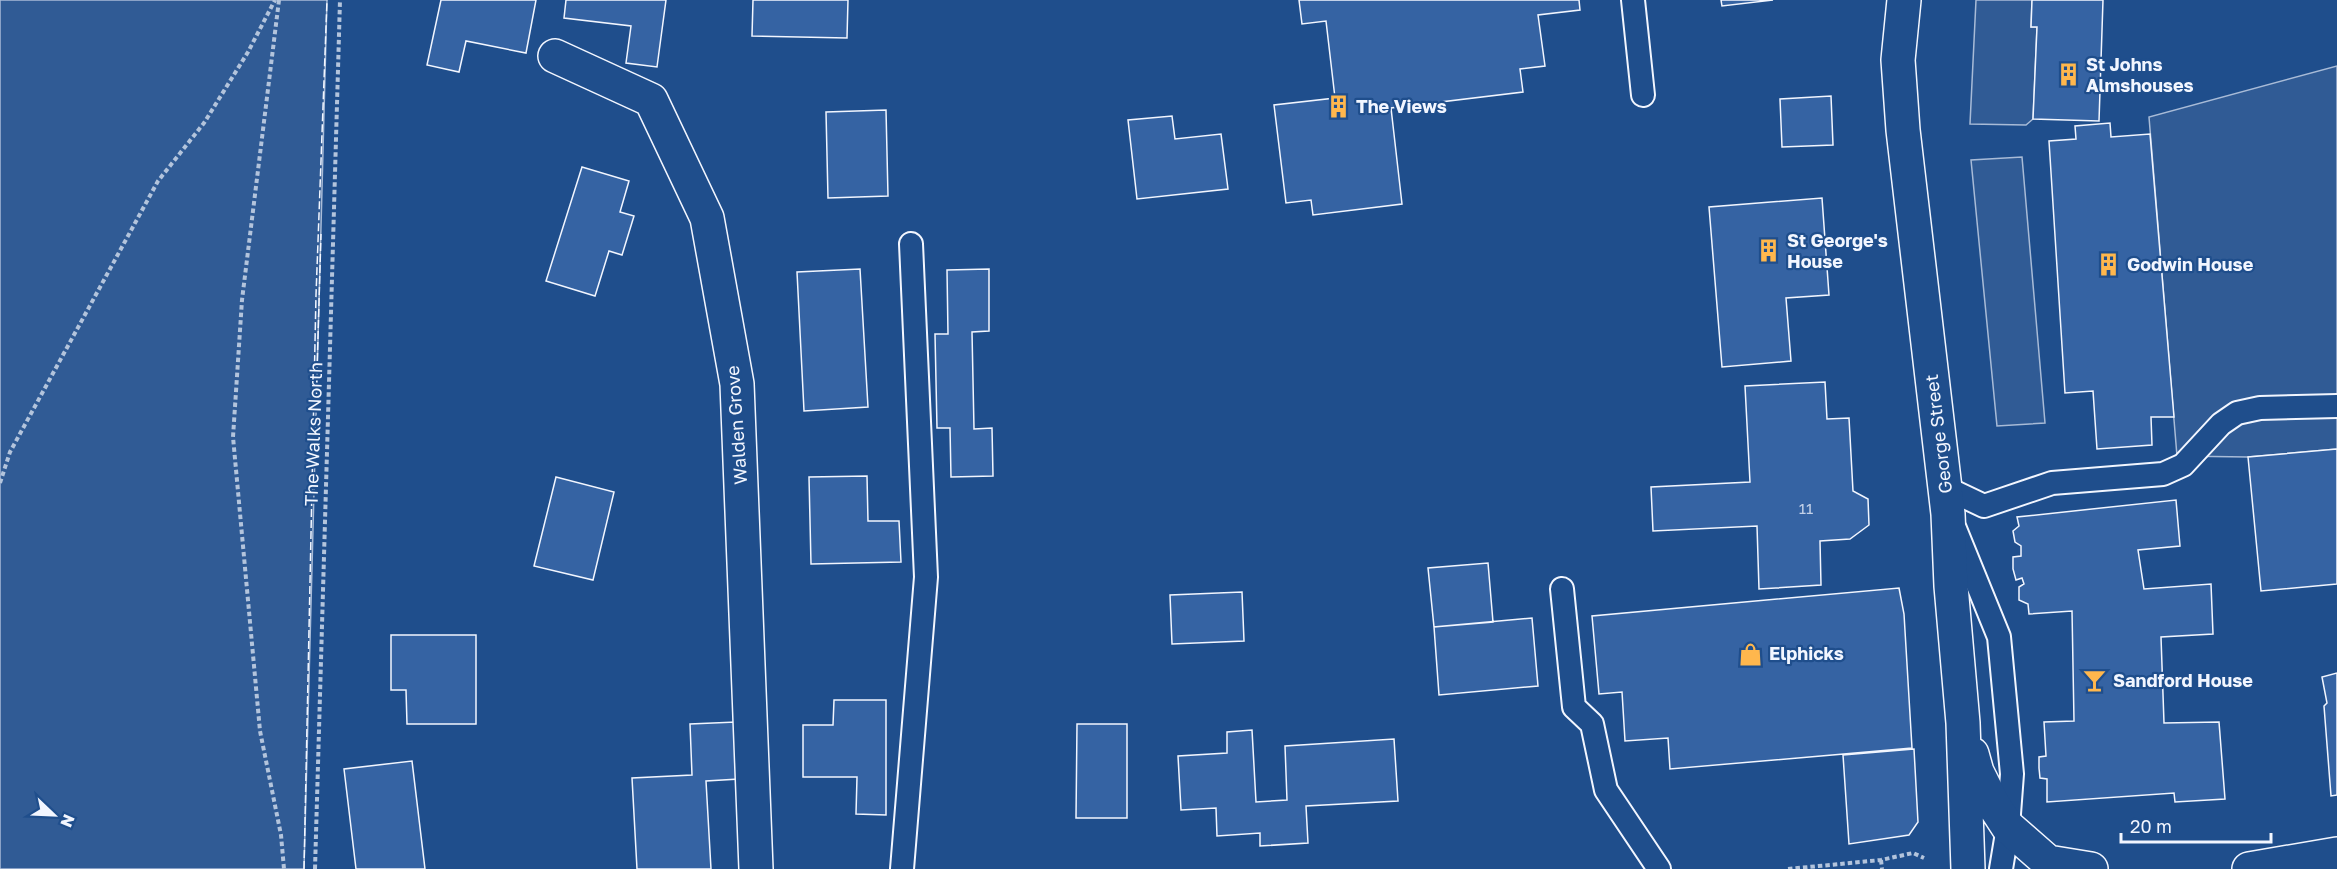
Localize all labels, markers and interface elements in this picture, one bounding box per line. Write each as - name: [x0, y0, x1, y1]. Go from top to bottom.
- place label: St Johns Almshouses: [2086, 53, 2194, 96]
- building icon: St Johns Almshouses: [2055, 62, 2081, 88]
- building icon: The Views: [1325, 94, 1351, 120]
- place label: The Views: [1356, 95, 1447, 117]
- place label: St George's House: [1787, 229, 1888, 272]
- building icon: St George's House: [1756, 238, 1782, 264]
- building icon: Godwin House: [2096, 252, 2122, 278]
- place label: Godwin House: [2127, 253, 2254, 275]
- street label: The Walks North: [299, 362, 327, 506]
- street label: Walden Grove: [721, 365, 751, 485]
- street label: George Street: [1920, 373, 1956, 495]
- house number: 11: [1799, 499, 1813, 517]
- shop icon: Elphicks: [1738, 641, 1764, 667]
- place label: Elphicks: [1769, 642, 1844, 664]
- bar icon: Sandford House: [2082, 668, 2108, 694]
- place label: Sandford House: [2113, 669, 2253, 691]
- north arrow: [24, 785, 84, 845]
- scale bar: [2121, 806, 2271, 844]
- text: N: [56, 811, 79, 830]
- text: 20 m: [2130, 815, 2172, 837]

